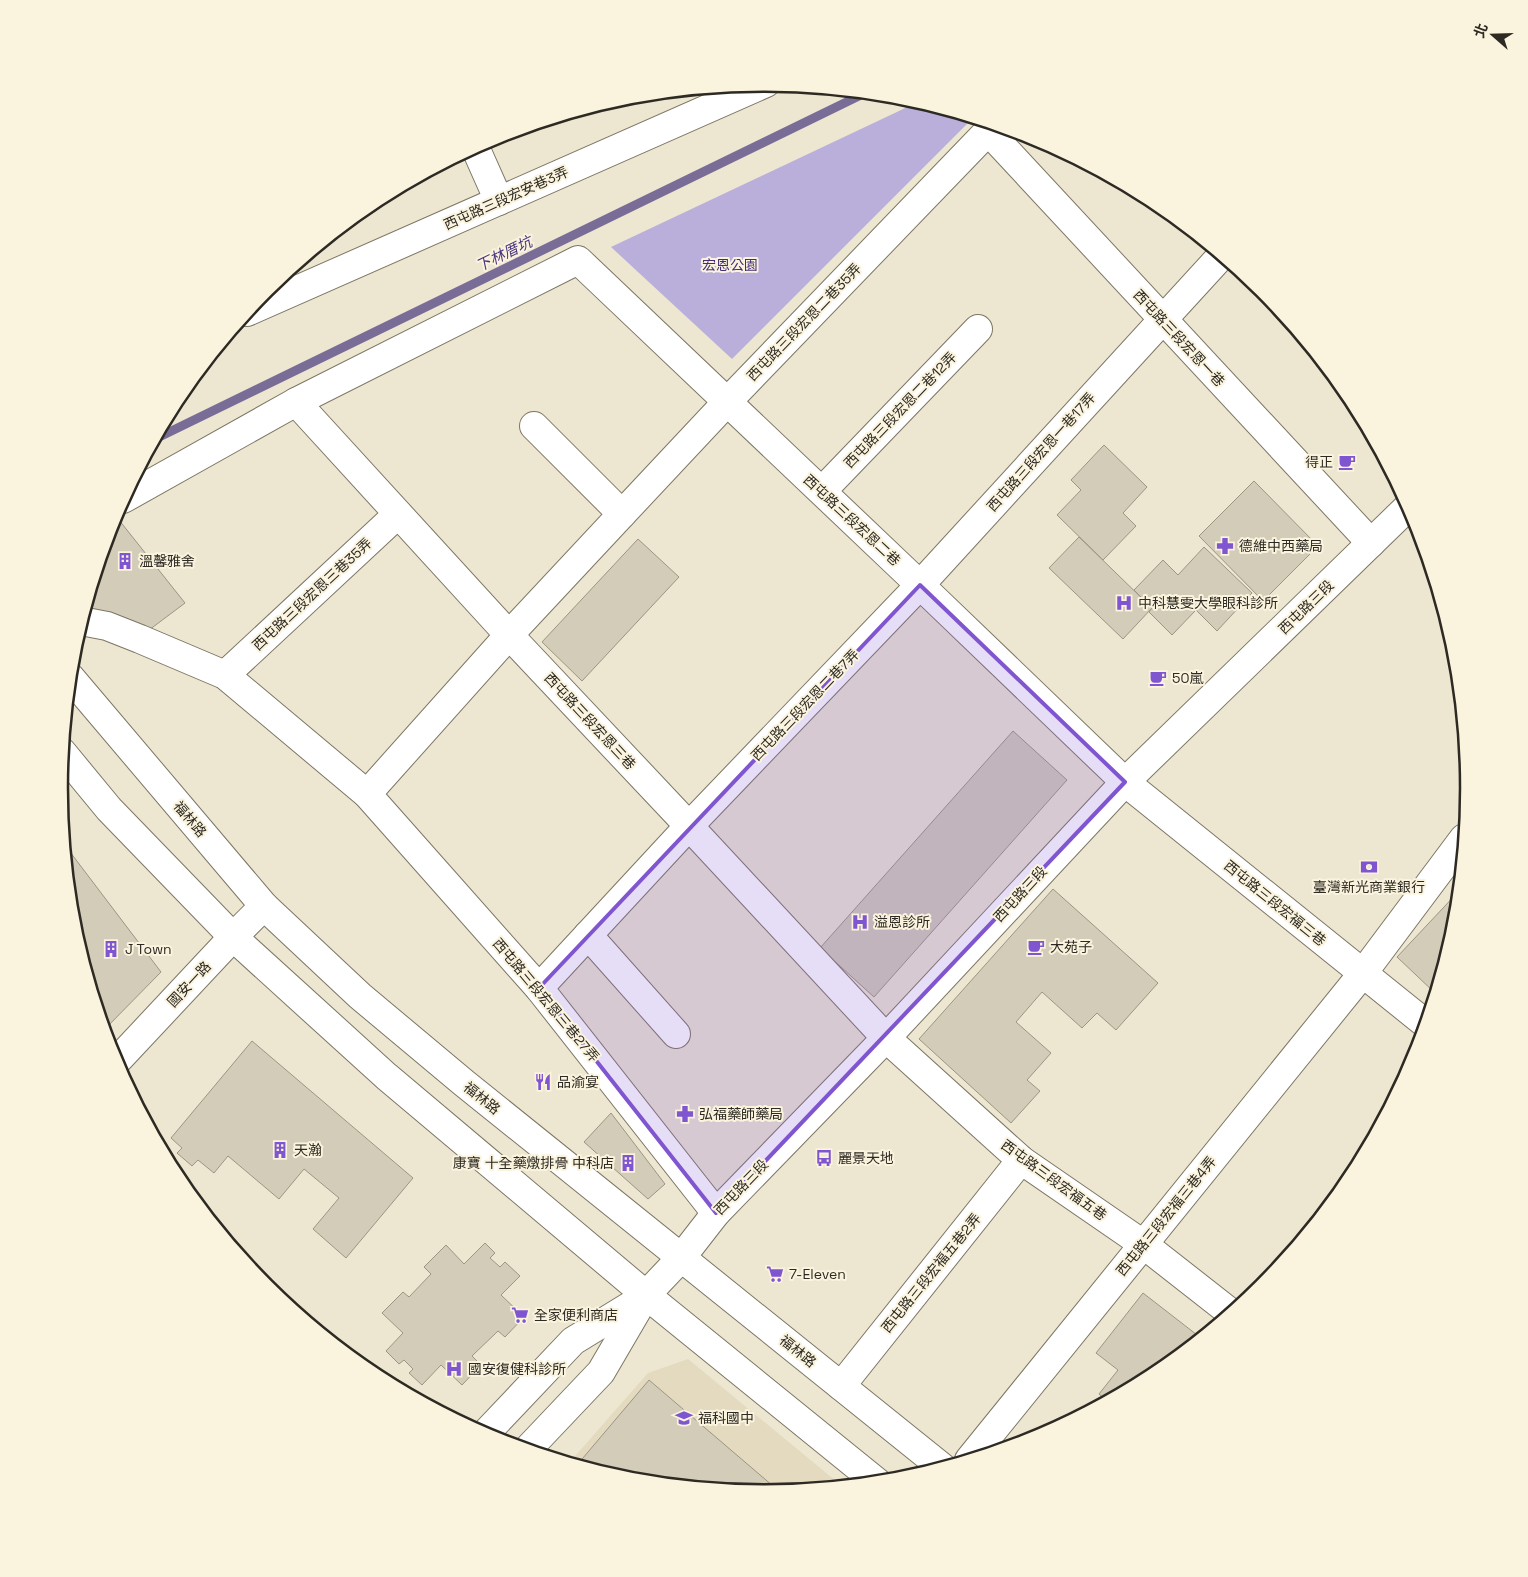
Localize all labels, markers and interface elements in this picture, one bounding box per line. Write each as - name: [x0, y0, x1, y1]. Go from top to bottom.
- north arrow: [1468, 10, 1518, 60]
- text: 北: [1470, 21, 1492, 40]
- street label: 西屯路三段宏安巷3弄: [441, 162, 571, 234]
- water label: 下林厝坑: [473, 231, 537, 275]
- park label: 宏恩公園: [702, 256, 758, 274]
- street label: 西屯路三段宏恩二巷35弄: [743, 259, 865, 385]
- street label: 西屯路三段宏恩一巷: [1129, 286, 1229, 390]
- street label: 西屯路三段宏恩二巷12弄: [840, 348, 960, 472]
- street label: 西屯路三段宏恩一巷17弄: [983, 389, 1099, 515]
- cafe icon: 得正: [1337, 452, 1357, 472]
- place label: 得正: [1305, 453, 1333, 471]
- street label: 西屯路三段宏恩二巷: [800, 470, 904, 570]
- street label: 西屯路三段宏恩三巷35弄: [249, 534, 375, 654]
- pharmacy icon: 德維中西藥局: [1215, 536, 1235, 556]
- place label: 德維中西藥局: [1239, 537, 1323, 555]
- building icon: 溫馨雅舍: [115, 551, 135, 571]
- place label: 溫馨雅舍: [139, 552, 195, 570]
- street label: 西屯路三段: [1275, 576, 1337, 638]
- hospital icon: 中科慧雯大學眼科診所: [1114, 593, 1134, 613]
- place label: 中科慧雯大學眼科診所: [1138, 594, 1278, 612]
- street label: 西屯路三段宏恩二巷7弄: [747, 646, 863, 764]
- cafe icon: 50嵐: [1148, 668, 1168, 688]
- street label: 西屯路三段宏恩三巷: [540, 669, 640, 773]
- place label: 50嵐: [1172, 669, 1204, 687]
- street label: 福林路: [170, 797, 210, 841]
- street label: 西屯路三段宏福三巷: [1220, 856, 1330, 950]
- bank icon: 臺灣新光商業銀行: [1359, 857, 1379, 877]
- street label: 西屯路三段: [990, 862, 1050, 926]
- place label: 臺灣新光商業銀行: [1313, 878, 1425, 896]
- hospital icon: 溢恩診所: [850, 912, 870, 932]
- place label: 溢恩診所: [874, 913, 930, 931]
- street label: 西屯路三段宏恩三巷27弄: [489, 934, 603, 1066]
- cafe icon: 大苑子: [1026, 937, 1046, 957]
- place label: 大苑子: [1050, 938, 1092, 956]
- building icon: J Town: [101, 939, 121, 959]
- place label: J Town: [125, 940, 172, 958]
- street label: 國安一路: [163, 957, 215, 1011]
- restaurant icon: 品渝宴: [533, 1072, 553, 1092]
- place label: 品渝宴: [557, 1073, 599, 1091]
- street label: 福林路: [460, 1078, 504, 1118]
- pharmacy icon: 弘福藥師藥局: [675, 1104, 695, 1124]
- place label: 弘福藥師藥局: [699, 1105, 783, 1123]
- street label: 西屯路三段宏福五巷: [998, 1136, 1110, 1224]
- building icon: 天瀚: [270, 1140, 290, 1160]
- place label: 天瀚: [294, 1141, 322, 1159]
- bus stop icon: 麗景天地: [814, 1148, 834, 1168]
- place label: 麗景天地: [838, 1149, 894, 1167]
- building icon: 康寶 十全藥燉排骨 中科店: [618, 1153, 638, 1173]
- street label: 西屯路三段宏福三巷4弄: [1112, 1153, 1220, 1279]
- place label: 康寶 十全藥燉排骨 中科店: [453, 1154, 614, 1172]
- street label: 西屯路三段: [710, 1156, 772, 1218]
- street label: 西屯路三段宏福五巷2弄: [877, 1210, 985, 1336]
- supermarket icon: 7-Eleven: [765, 1264, 785, 1284]
- place label: 7-Eleven: [789, 1265, 846, 1283]
- supermarket icon: 全家便利商店: [510, 1305, 530, 1325]
- place label: 全家便利商店: [534, 1306, 618, 1324]
- street label: 福林路: [776, 1331, 820, 1371]
- hospital icon: 國安復健科診所: [444, 1359, 464, 1379]
- place label: 國安復健科診所: [468, 1360, 566, 1378]
- school or university icon: 福科國中: [674, 1408, 694, 1428]
- place label: 福科國中: [698, 1409, 754, 1427]

